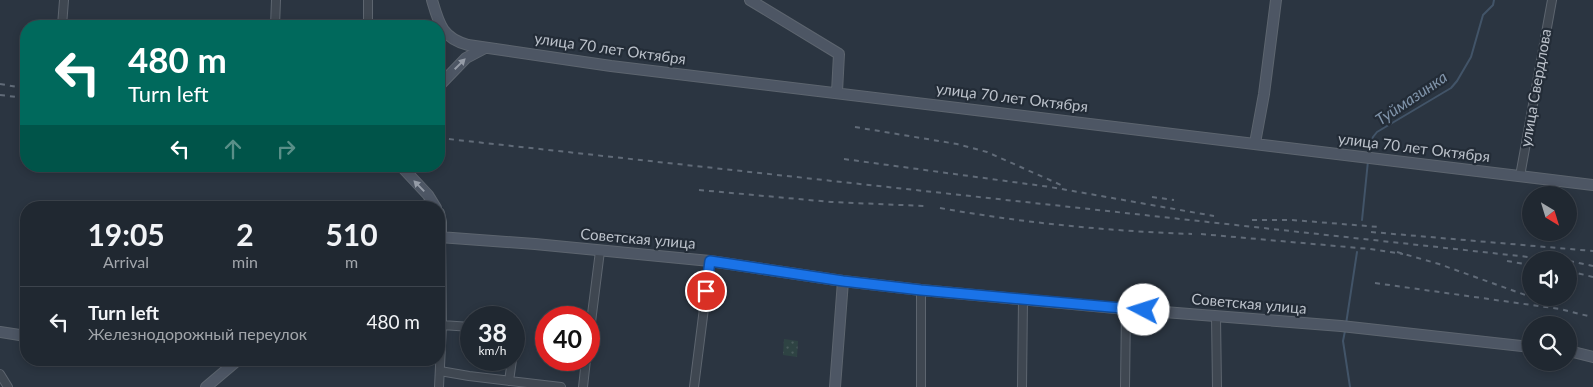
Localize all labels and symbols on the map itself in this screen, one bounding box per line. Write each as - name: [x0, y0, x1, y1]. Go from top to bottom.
- street label: улица Свердлова: [1516, 27, 1554, 148]
- street label: улица 70 лет Октября: [533, 28, 687, 68]
- one-way arrow: [454, 58, 466, 70]
- water label: Туймазинка: [1371, 67, 1450, 129]
- street label: улица 70 лет Октября: [935, 79, 1089, 115]
- street label: улица 70 лет Октября: [1337, 129, 1491, 165]
- one-way arrow: [413, 181, 425, 193]
- north arrow: [1522, 186, 1578, 241]
- street label: Советская улица: [580, 224, 696, 252]
- pin: [685, 270, 727, 312]
- position arrow: [1117, 283, 1169, 335]
- street label: Советская улица: [1191, 289, 1307, 317]
- speed limit sign: 40: [535, 306, 600, 371]

